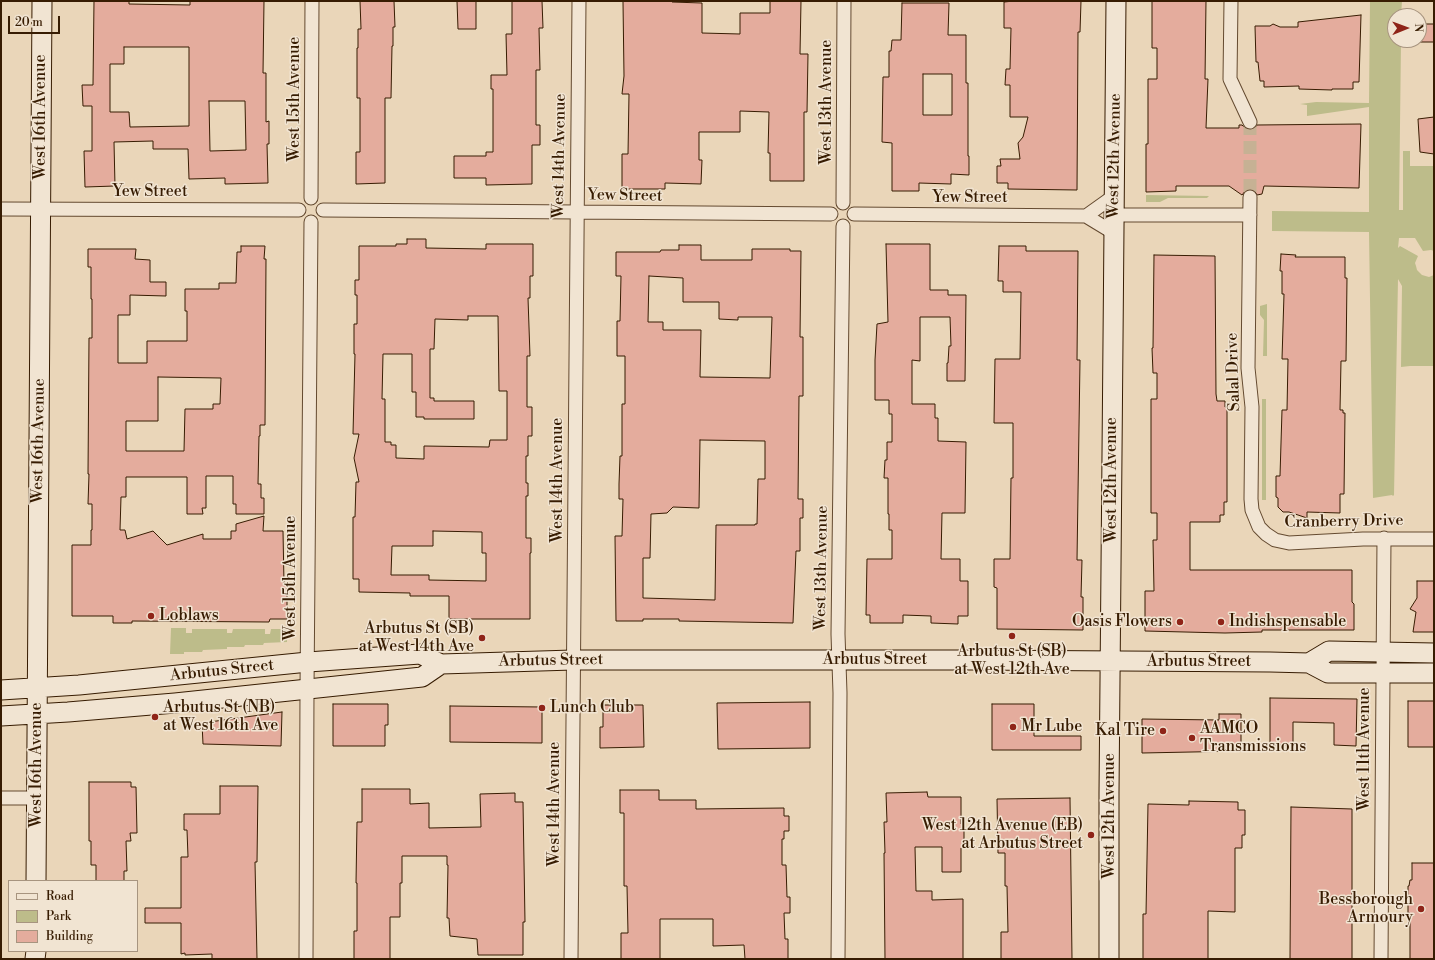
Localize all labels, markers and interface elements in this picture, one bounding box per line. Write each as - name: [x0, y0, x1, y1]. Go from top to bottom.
- scale bar: [10, 8, 62, 34]
- north arrow: [1387, 8, 1427, 48]
- text: 20 m: [15, 15, 43, 30]
- text: N: [1411, 23, 1425, 32]
- street label: West 15th Avenue: [285, 37, 305, 161]
- street label: West 13th Avenue: [817, 40, 837, 164]
- street label: West 16th Avenue: [31, 54, 51, 180]
- street label: West 14th Avenue: [549, 93, 571, 219]
- street label: West 12th Avenue: [1104, 93, 1126, 219]
- street label: Yew Street: [112, 182, 188, 202]
- street label: Yew Street: [587, 186, 663, 206]
- street label: Yew Street: [932, 188, 1008, 208]
- street label: Salal Drive: [1223, 332, 1245, 412]
- street label: West 16th Avenue: [28, 378, 50, 504]
- street label: West 12th Avenue: [1102, 417, 1122, 543]
- street label: West 14th Avenue: [548, 418, 568, 542]
- street label: West 13th Avenue: [811, 505, 833, 631]
- street label: Cranberry Drive: [1284, 511, 1404, 533]
- street label: West 15th Avenue: [281, 516, 301, 640]
- place label: Loblaws: [159, 606, 219, 626]
- marker: Loblaws: [146, 611, 156, 621]
- place label: Oasis Flowers: [1072, 612, 1172, 632]
- place label: Indishspensable: [1229, 612, 1346, 632]
- marker: Oasis Flowers: [1175, 617, 1185, 627]
- marker: Indishspensable: [1216, 617, 1226, 627]
- place label: Arbutus St (SB) at West 14th Ave: [359, 619, 474, 657]
- marker: Arbutus St (SB) at West 12th Ave: [1007, 631, 1017, 641]
- marker: Arbutus St (SB) at West 14th Ave: [477, 633, 487, 643]
- place label: Arbutus St (SB) at West 12th Ave: [954, 642, 1070, 680]
- street label: Arbutus Street: [499, 650, 603, 672]
- street label: Arbutus Street: [823, 650, 927, 670]
- street label: Arbutus Street: [1147, 652, 1251, 672]
- street label: Arbutus Street: [169, 656, 275, 686]
- street label: West 11th Avenue: [1355, 687, 1375, 811]
- place label: Arbutus St (NB) at West 16th Ave: [163, 698, 278, 736]
- place label: Lunch Club: [550, 698, 634, 718]
- street label: West 16th Avenue: [27, 702, 47, 828]
- marker: Lunch Club: [537, 703, 547, 713]
- marker: Arbutus St (NB) at West 16th Ave: [150, 712, 160, 722]
- place label: Mr Lube: [1021, 717, 1082, 737]
- place label: AAMCO Transmissions: [1200, 719, 1306, 757]
- place label: Kal Tire: [1095, 721, 1155, 741]
- marker: Mr Lube: [1008, 722, 1018, 732]
- marker: Kal Tire: [1158, 726, 1168, 736]
- marker: AAMCO Transmissions: [1187, 733, 1197, 743]
- street label: West 14th Avenue: [545, 742, 565, 866]
- street label: West 12th Avenue: [1100, 753, 1120, 879]
- place label: West 12th Avenue (EB) at Arbutus Street: [922, 816, 1083, 854]
- marker: West 12th Avenue (EB) at Arbutus Street: [1086, 830, 1096, 840]
- legend: [8, 880, 138, 952]
- text: Road: [46, 889, 74, 904]
- place label: Bessborough Armoury: [1319, 890, 1413, 928]
- marker: Bessborough Armoury: [1416, 904, 1426, 914]
- text: Park: [46, 909, 71, 924]
- text: Building: [46, 929, 93, 944]

